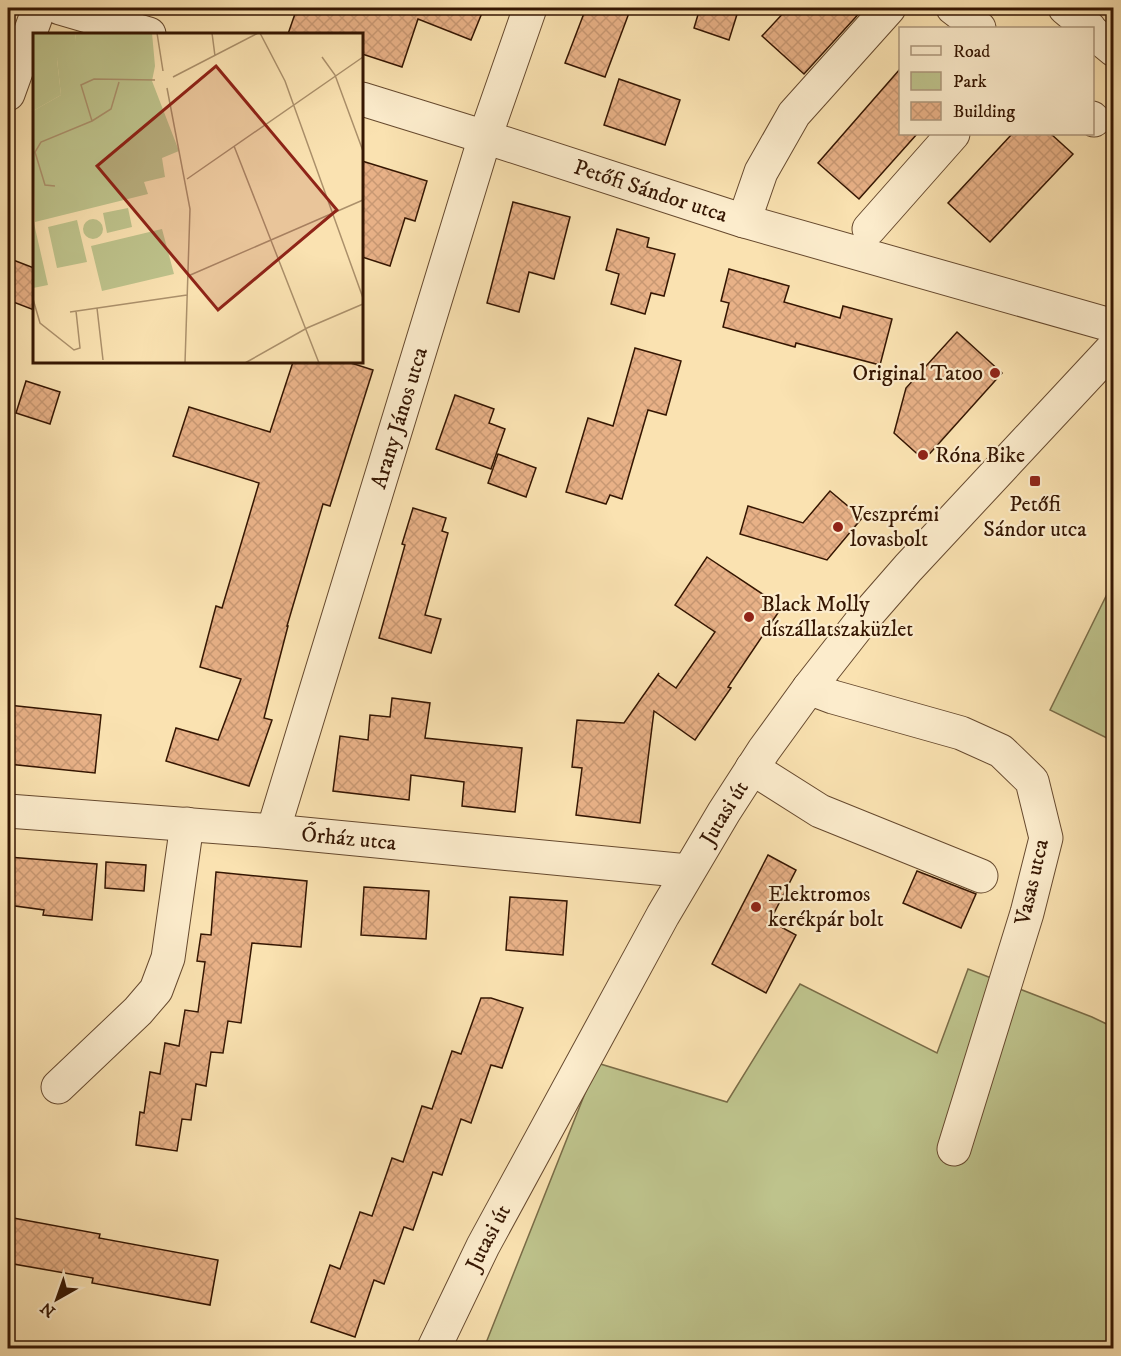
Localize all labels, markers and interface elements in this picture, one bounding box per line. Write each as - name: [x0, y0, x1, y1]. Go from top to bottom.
- legend: [899, 27, 1094, 135]
- inset map: [33, 33, 363, 363]
- text: Road: [953, 41, 990, 63]
- text: Park: [953, 71, 987, 93]
- text: Building: [953, 101, 1015, 123]
- street label: Petőfi Sándor utca: [571, 153, 732, 228]
- street label: Arany János utca: [365, 343, 434, 492]
- place label: Original Tatoo: [853, 360, 983, 387]
- marker: Original Tatoo: [988, 366, 1002, 380]
- place label: Róna Bike: [935, 442, 1025, 469]
- marker: Róna Bike: [916, 448, 930, 462]
- marker: Petőfi Sándor utca: [1028, 474, 1042, 488]
- place label: Petőfi Sándor utca: [983, 491, 1087, 543]
- place label: Veszprémi lovasbolt: [849, 501, 939, 553]
- marker: Veszprémi lovasbolt: [831, 520, 845, 534]
- place label: Black Molly díszállatszaküzlet: [761, 591, 913, 643]
- marker: Black Molly díszállatszaküzlet: [742, 610, 756, 624]
- street label: Jutasi út: [693, 775, 754, 852]
- street label: Őrház utca: [300, 819, 398, 856]
- street label: Vasas utca: [1009, 836, 1055, 928]
- place label: Elektromos kerékpár bolt: [768, 881, 884, 933]
- marker: Elektromos kerékpár bolt: [749, 900, 763, 914]
- street label: Jutasi út: [459, 1200, 516, 1277]
- north arrow: [27, 1269, 87, 1329]
- text: N: [37, 1298, 59, 1322]

